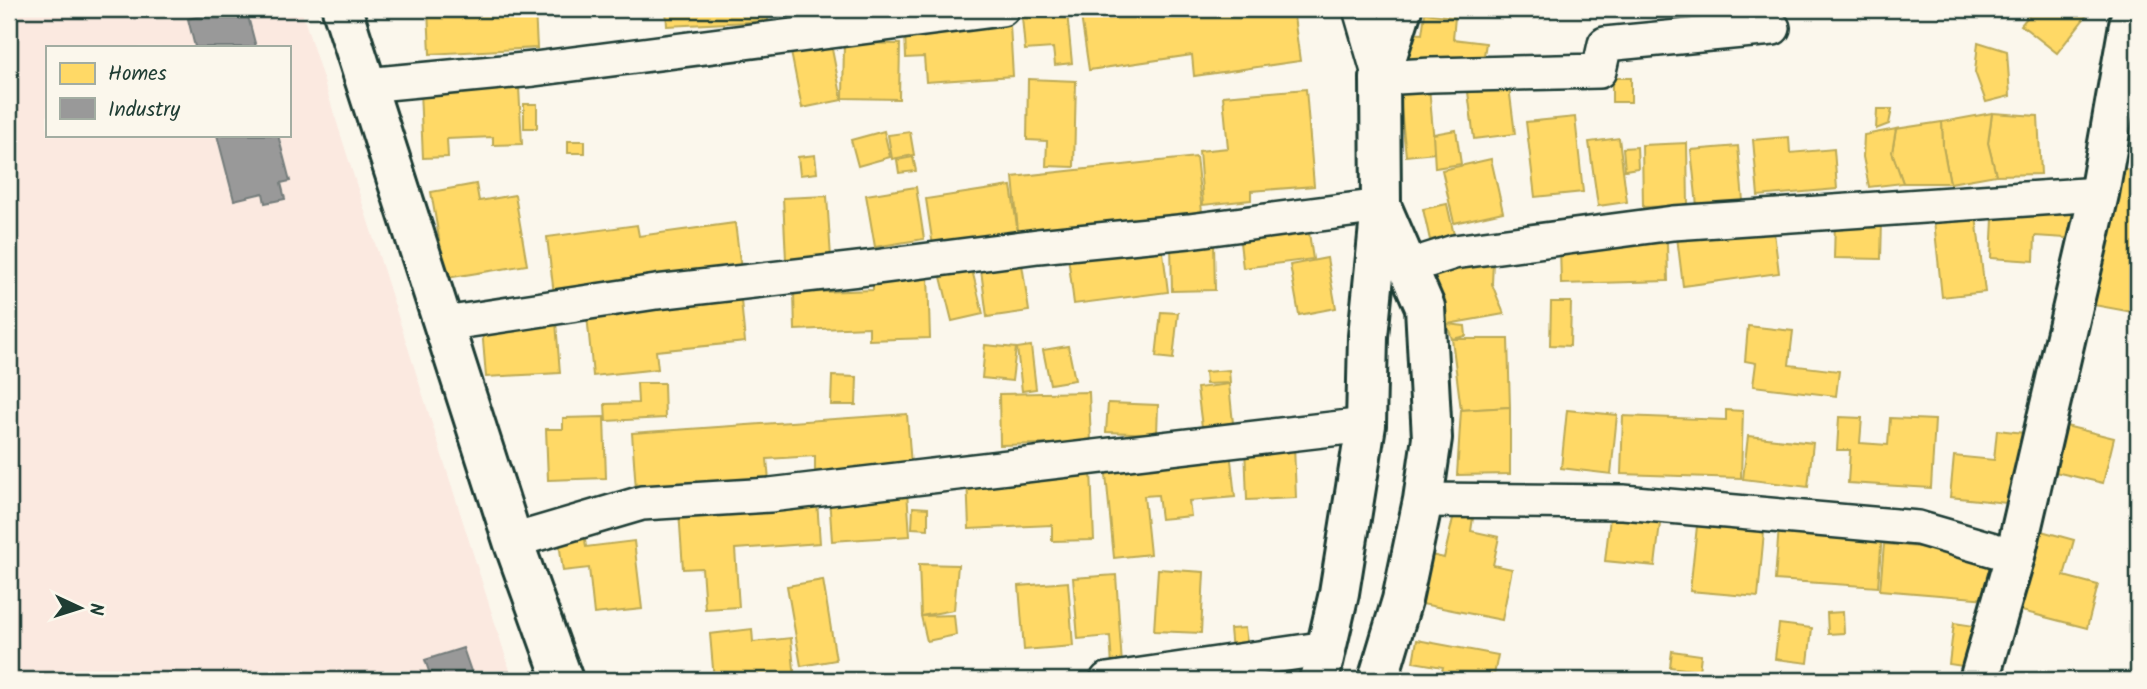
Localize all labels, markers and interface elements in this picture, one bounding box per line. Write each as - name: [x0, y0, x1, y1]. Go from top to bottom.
- legend: [46, 46, 290, 136]
- text: Homes: [108, 58, 167, 91]
- text: Industry: [108, 94, 180, 127]
- north arrow: [46, 574, 116, 644]
- text: N: [80, 602, 110, 616]

